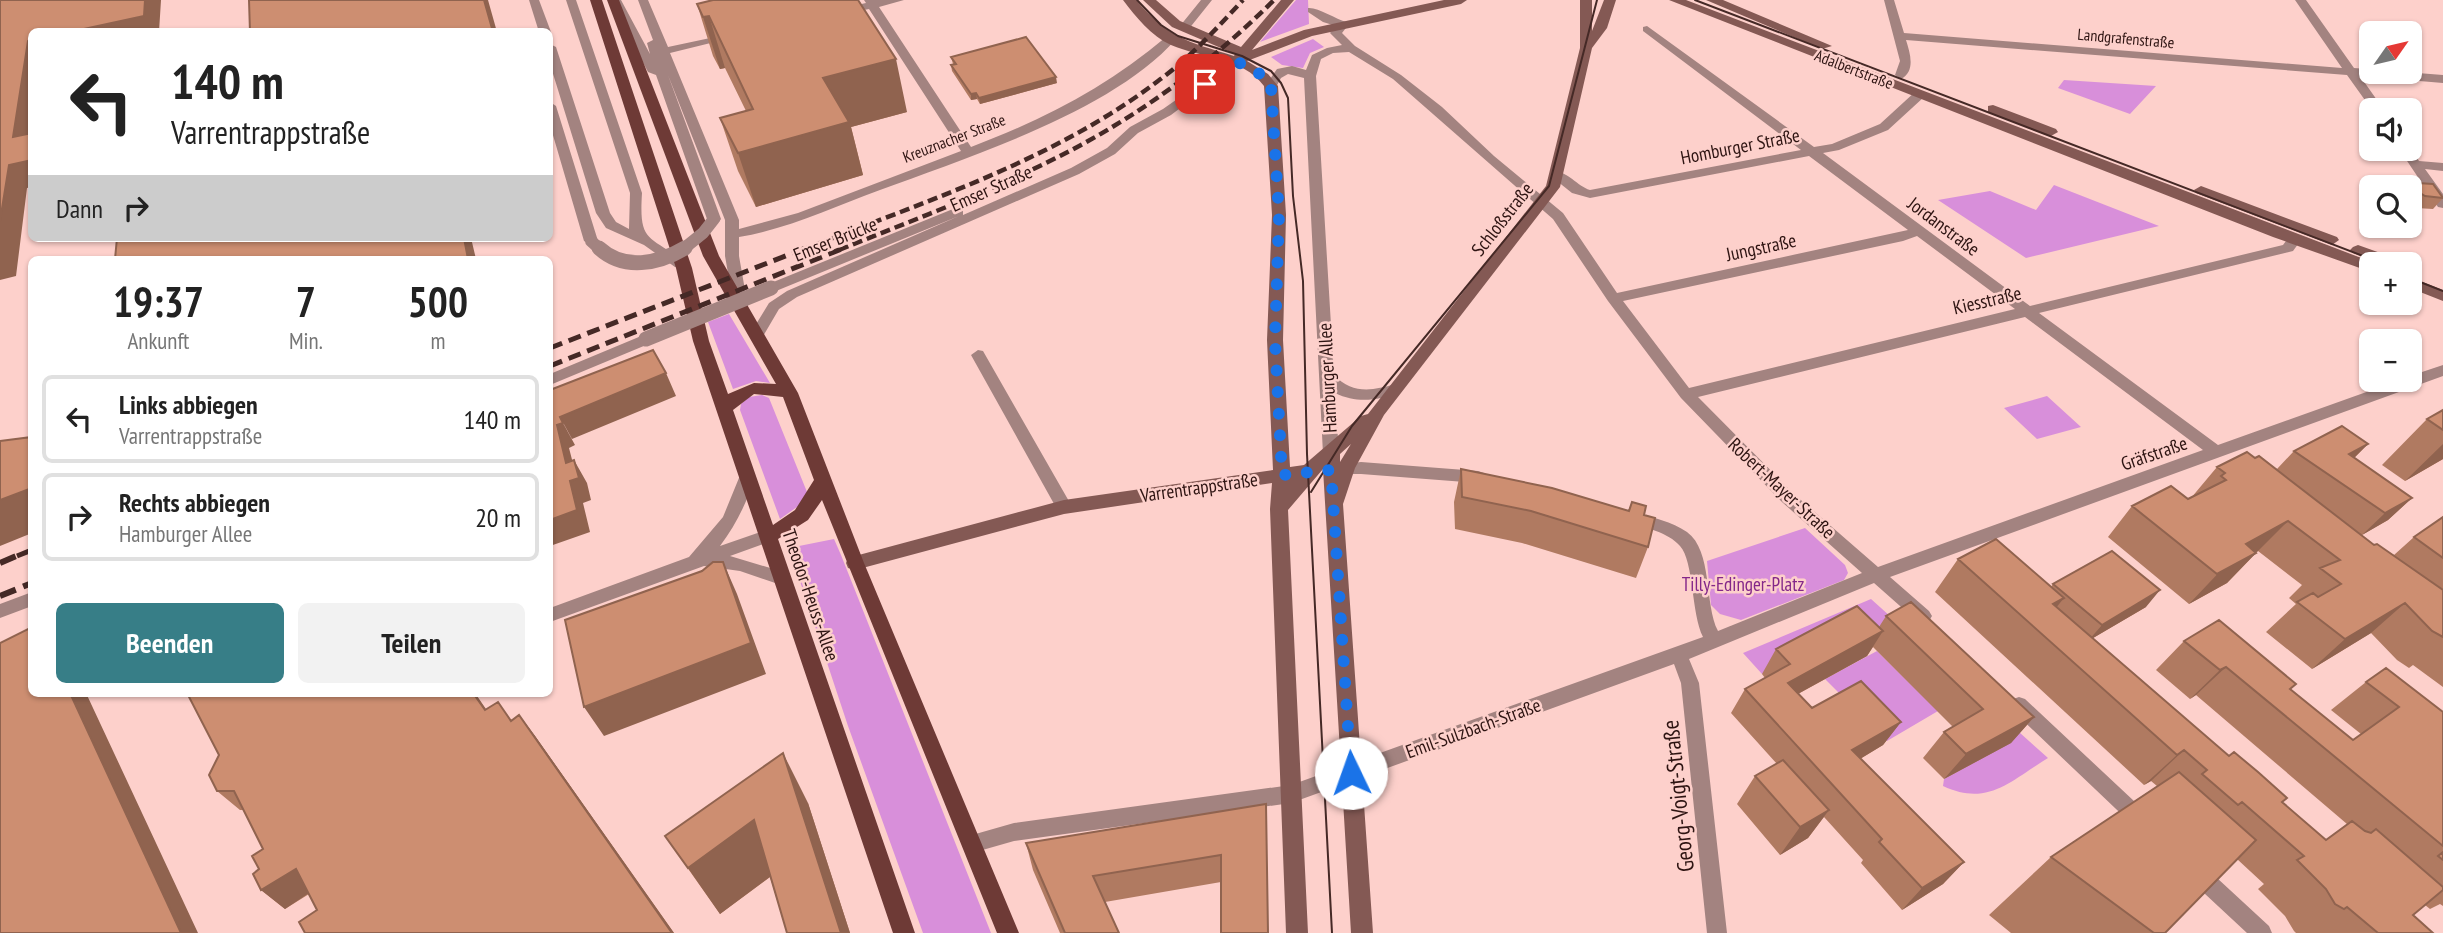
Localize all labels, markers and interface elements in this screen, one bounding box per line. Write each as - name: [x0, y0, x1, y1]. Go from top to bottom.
- north arrow: [2359, 21, 2422, 84]
- map controls: [2359, 21, 2422, 392]
- street label: Landgrafenstraße: [2077, 24, 2175, 52]
- street label: Adalbertstraße: [1812, 45, 1896, 93]
- text: 140 m: [171, 49, 284, 113]
- pin: [1175, 54, 1235, 114]
- icon: left: [56, 56, 147, 147]
- icon: arrive: [1186, 65, 1224, 103]
- button: sound: [2359, 98, 2422, 161]
- street label: Kreuznacher Straße: [900, 109, 1008, 167]
- text: Varrentrappstraße: [171, 111, 370, 153]
- street label: Homburger Straße: [1678, 123, 1802, 169]
- street label: Emser Straße: [946, 159, 1036, 217]
- button: search: [2359, 175, 2422, 238]
- street label: Schloßstraße: [1466, 177, 1538, 261]
- icon: right: [117, 189, 155, 227]
- street label: Jordanstraße: [1903, 191, 1985, 261]
- text: Dann: [56, 192, 103, 225]
- street label: Emser Brücke: [790, 211, 881, 267]
- street label: Jungstraße: [1723, 228, 1798, 266]
- button: +: [2359, 252, 2422, 315]
- text: 19:37: [113, 274, 204, 329]
- text: 7: [296, 274, 316, 329]
- text: 500: [408, 274, 468, 329]
- street label: Kiesstraße: [1951, 280, 2024, 319]
- street label: Hamburger Allee: [1312, 322, 1342, 434]
- text: Ankunft: [127, 326, 189, 355]
- text: Min.: [289, 326, 323, 355]
- text: m: [430, 326, 445, 355]
- button: −: [2359, 329, 2422, 392]
- text: Links abbiegen: [119, 388, 258, 421]
- icon: left: [60, 400, 98, 438]
- text: 140 m: [463, 403, 521, 436]
- text: Varrentrappstraße: [119, 421, 262, 450]
- street label: Gräfstraße: [2118, 430, 2190, 476]
- street label: Robert-Mayer-Straße: [1724, 432, 1841, 544]
- street label: Varrentrappstraße: [1138, 467, 1259, 507]
- text: Rechts abbiegen: [119, 486, 270, 519]
- icon: right: [60, 498, 98, 536]
- text: 20 m: [475, 501, 521, 534]
- text: Hamburger Allee: [119, 519, 252, 548]
- street label: Theodor-Heuss-Allee: [777, 526, 845, 664]
- park label: Tilly-Edinger-Platz: [1682, 572, 1804, 596]
- button: Beenden: [56, 603, 284, 683]
- button: Teilen: [298, 603, 525, 683]
- street label: Emil-Sulzbach-Straße: [1402, 692, 1544, 764]
- street label: Georg-Voigt-Straße: [1655, 719, 1700, 873]
- position arrow: [1314, 736, 1388, 810]

